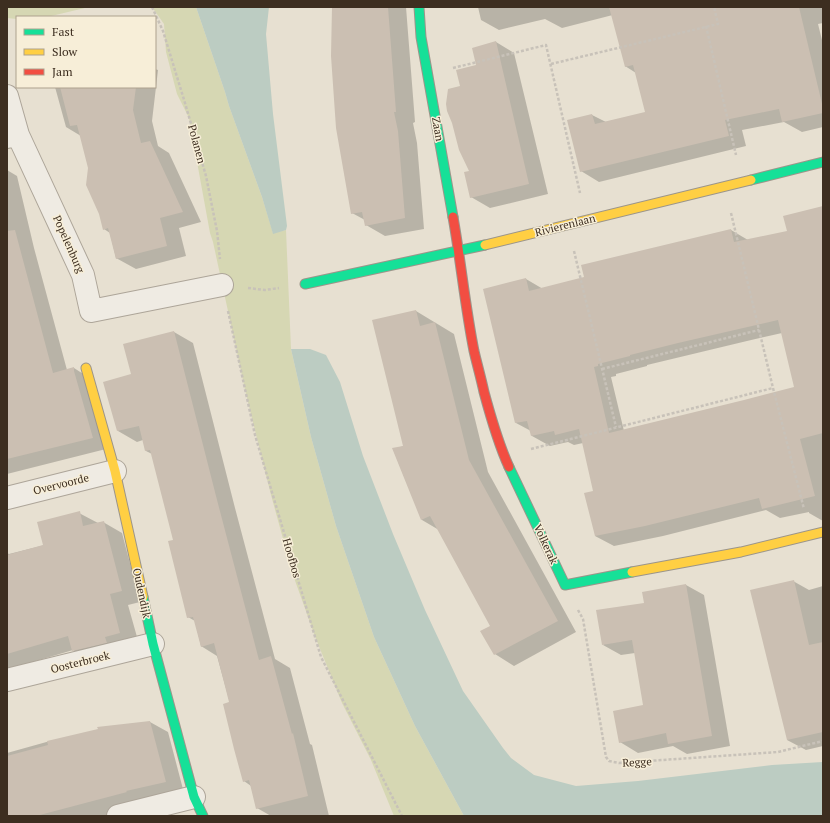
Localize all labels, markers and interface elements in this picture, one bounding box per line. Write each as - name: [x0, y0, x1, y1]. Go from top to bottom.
- legend: [16, 16, 156, 88]
- text: Fast: [52, 24, 75, 39]
- text: Slow: [52, 44, 78, 59]
- text: Jam: [52, 64, 73, 79]
- street label: Zaan: [429, 116, 447, 143]
- street label: Polanen: [185, 123, 209, 165]
- street label: Rivierenlaan: [533, 211, 597, 239]
- street label: Popelenburg: [50, 213, 88, 275]
- street label: Overvoorde: [32, 470, 91, 498]
- street label: Volkerak: [531, 522, 561, 566]
- street label: Hoofbos: [280, 536, 304, 580]
- street label: Oudendijk: [130, 567, 154, 620]
- street label: Oosterbroek: [49, 648, 111, 676]
- street label: Regge: [622, 754, 653, 770]

